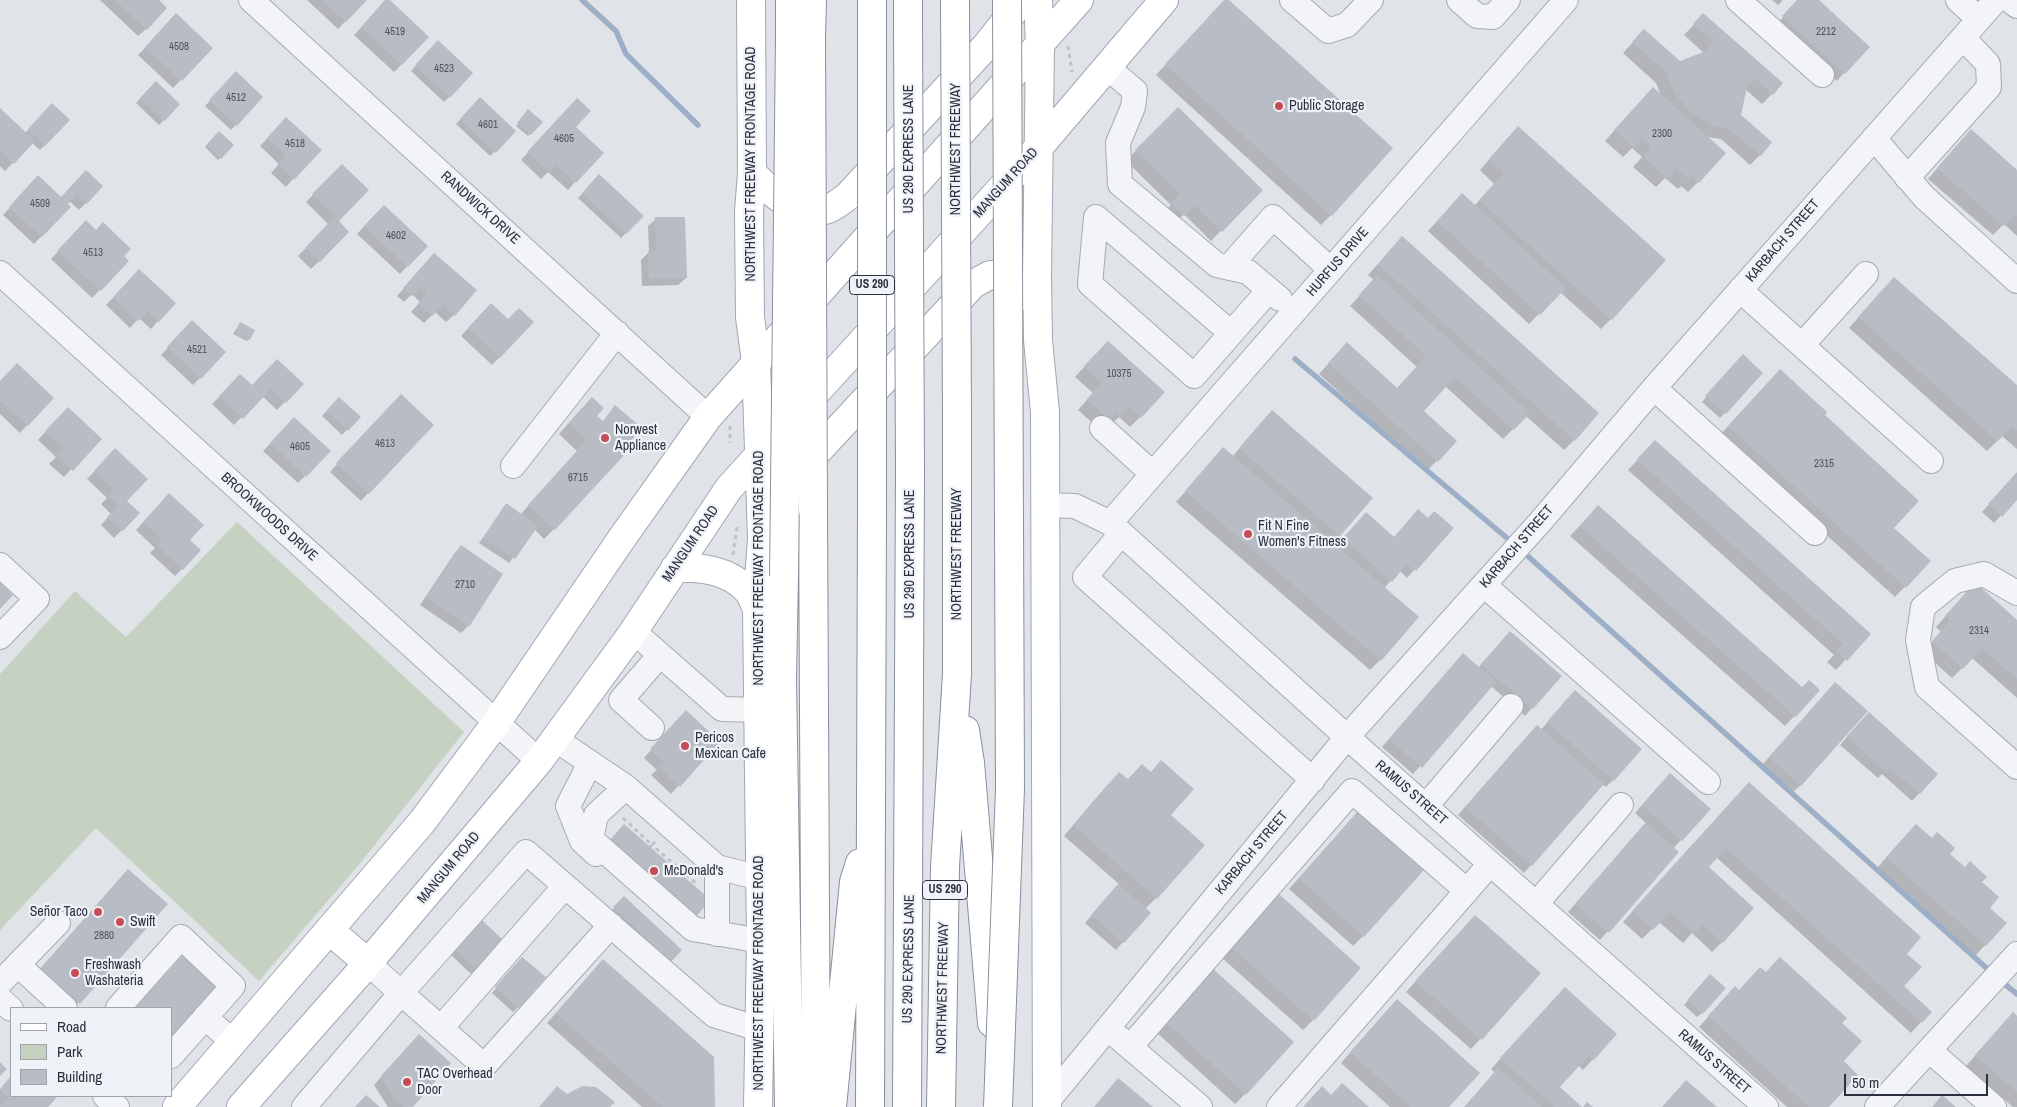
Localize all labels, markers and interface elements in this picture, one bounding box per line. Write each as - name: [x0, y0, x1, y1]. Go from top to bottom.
- house number: 4519: [385, 25, 405, 39]
- house number: 2212: [1816, 25, 1836, 39]
- house number: 4508: [169, 40, 189, 54]
- street label: NORTHWEST FREEWAY FRONTAGE ROAD: [743, 47, 759, 281]
- house number: 4523: [434, 62, 454, 76]
- street label: NORTHWEST FREEWAY: [948, 83, 964, 215]
- street label: US 290 EXPRESS LANE: [901, 85, 917, 213]
- house number: 4512: [226, 91, 246, 105]
- place label: Public Storage: [1289, 98, 1364, 114]
- marker: Public Storage: [1273, 100, 1285, 112]
- house number: 4601: [478, 118, 498, 132]
- house number: 2300: [1652, 127, 1672, 141]
- house number: 4605: [554, 132, 574, 146]
- house number: 4518: [285, 137, 305, 151]
- street label: MANGUM ROAD: [970, 144, 1042, 222]
- street label: RANDWICK DRIVE: [437, 168, 523, 248]
- street label: KARBACH STREET: [1743, 196, 1823, 286]
- house number: 4509: [30, 197, 50, 211]
- street label: HURFUS DRIVE: [1303, 224, 1373, 300]
- house number: 4602: [386, 229, 406, 243]
- house number: 4513: [83, 246, 103, 260]
- road number: US 290: [850, 276, 894, 294]
- house number: 4521: [187, 343, 207, 357]
- house number: 10375: [1106, 367, 1132, 381]
- place label: Norwest Appliance: [615, 422, 666, 454]
- marker: Norwest Appliance: [599, 432, 611, 444]
- house number: 4613: [375, 437, 395, 451]
- house number: 4605: [290, 440, 310, 454]
- street label: NORTHWEST FREEWAY FRONTAGE ROAD: [751, 451, 767, 685]
- house number: 2315: [1814, 457, 1834, 471]
- street label: BROOKWOODS DRIVE: [217, 469, 321, 565]
- house number: 6715: [568, 471, 588, 485]
- street label: NORTHWEST FREEWAY: [949, 488, 965, 620]
- street label: US 290 EXPRESS LANE: [902, 490, 918, 618]
- street label: KARBACH STREET: [1477, 502, 1557, 592]
- street label: MANGUM ROAD: [659, 503, 723, 585]
- place label: Fit N Fine Women's Fitness: [1258, 518, 1346, 550]
- marker: Fit N Fine Women's Fitness: [1242, 528, 1254, 540]
- house number: 2710: [455, 578, 475, 592]
- house number: 2314: [1969, 624, 1989, 638]
- place label: Pericos Mexican Cafe: [695, 730, 766, 762]
- marker: Pericos Mexican Cafe: [679, 740, 691, 752]
- street label: RAMUS STREET: [1372, 757, 1450, 829]
- street label: KARBACH STREET: [1212, 808, 1292, 898]
- street label: MANGUM ROAD: [414, 829, 484, 907]
- street label: NORTHWEST FREEWAY FRONTAGE ROAD: [751, 856, 767, 1090]
- place label: McDonald's: [664, 863, 724, 879]
- marker: McDonald's: [648, 865, 660, 877]
- road number: US 290: [922, 880, 968, 900]
- street label: US 290 EXPRESS LANE: [899, 894, 919, 1024]
- place label: Señor Taco: [30, 904, 88, 920]
- marker: Señor Taco: [92, 906, 104, 918]
- place label: Swift: [130, 914, 156, 930]
- marker: Swift: [114, 916, 126, 928]
- street label: NORTHWEST FREEWAY: [933, 922, 953, 1054]
- house number: 2880: [94, 929, 114, 943]
- place label: Freshwash Washateria: [85, 957, 143, 990]
- marker: Freshwash Washateria: [69, 967, 81, 979]
- legend: [10, 1007, 172, 1097]
- text: Road: [57, 1016, 86, 1037]
- street label: RAMUS STREET: [1675, 1026, 1753, 1098]
- text: Park: [57, 1041, 82, 1062]
- scale bar: [1847, 1064, 1991, 1096]
- text: Building: [57, 1066, 102, 1087]
- place label: TAC Overhead Door: [417, 1066, 493, 1098]
- text: 50 m: [1852, 1072, 1879, 1093]
- marker: TAC Overhead Door: [401, 1076, 413, 1088]

